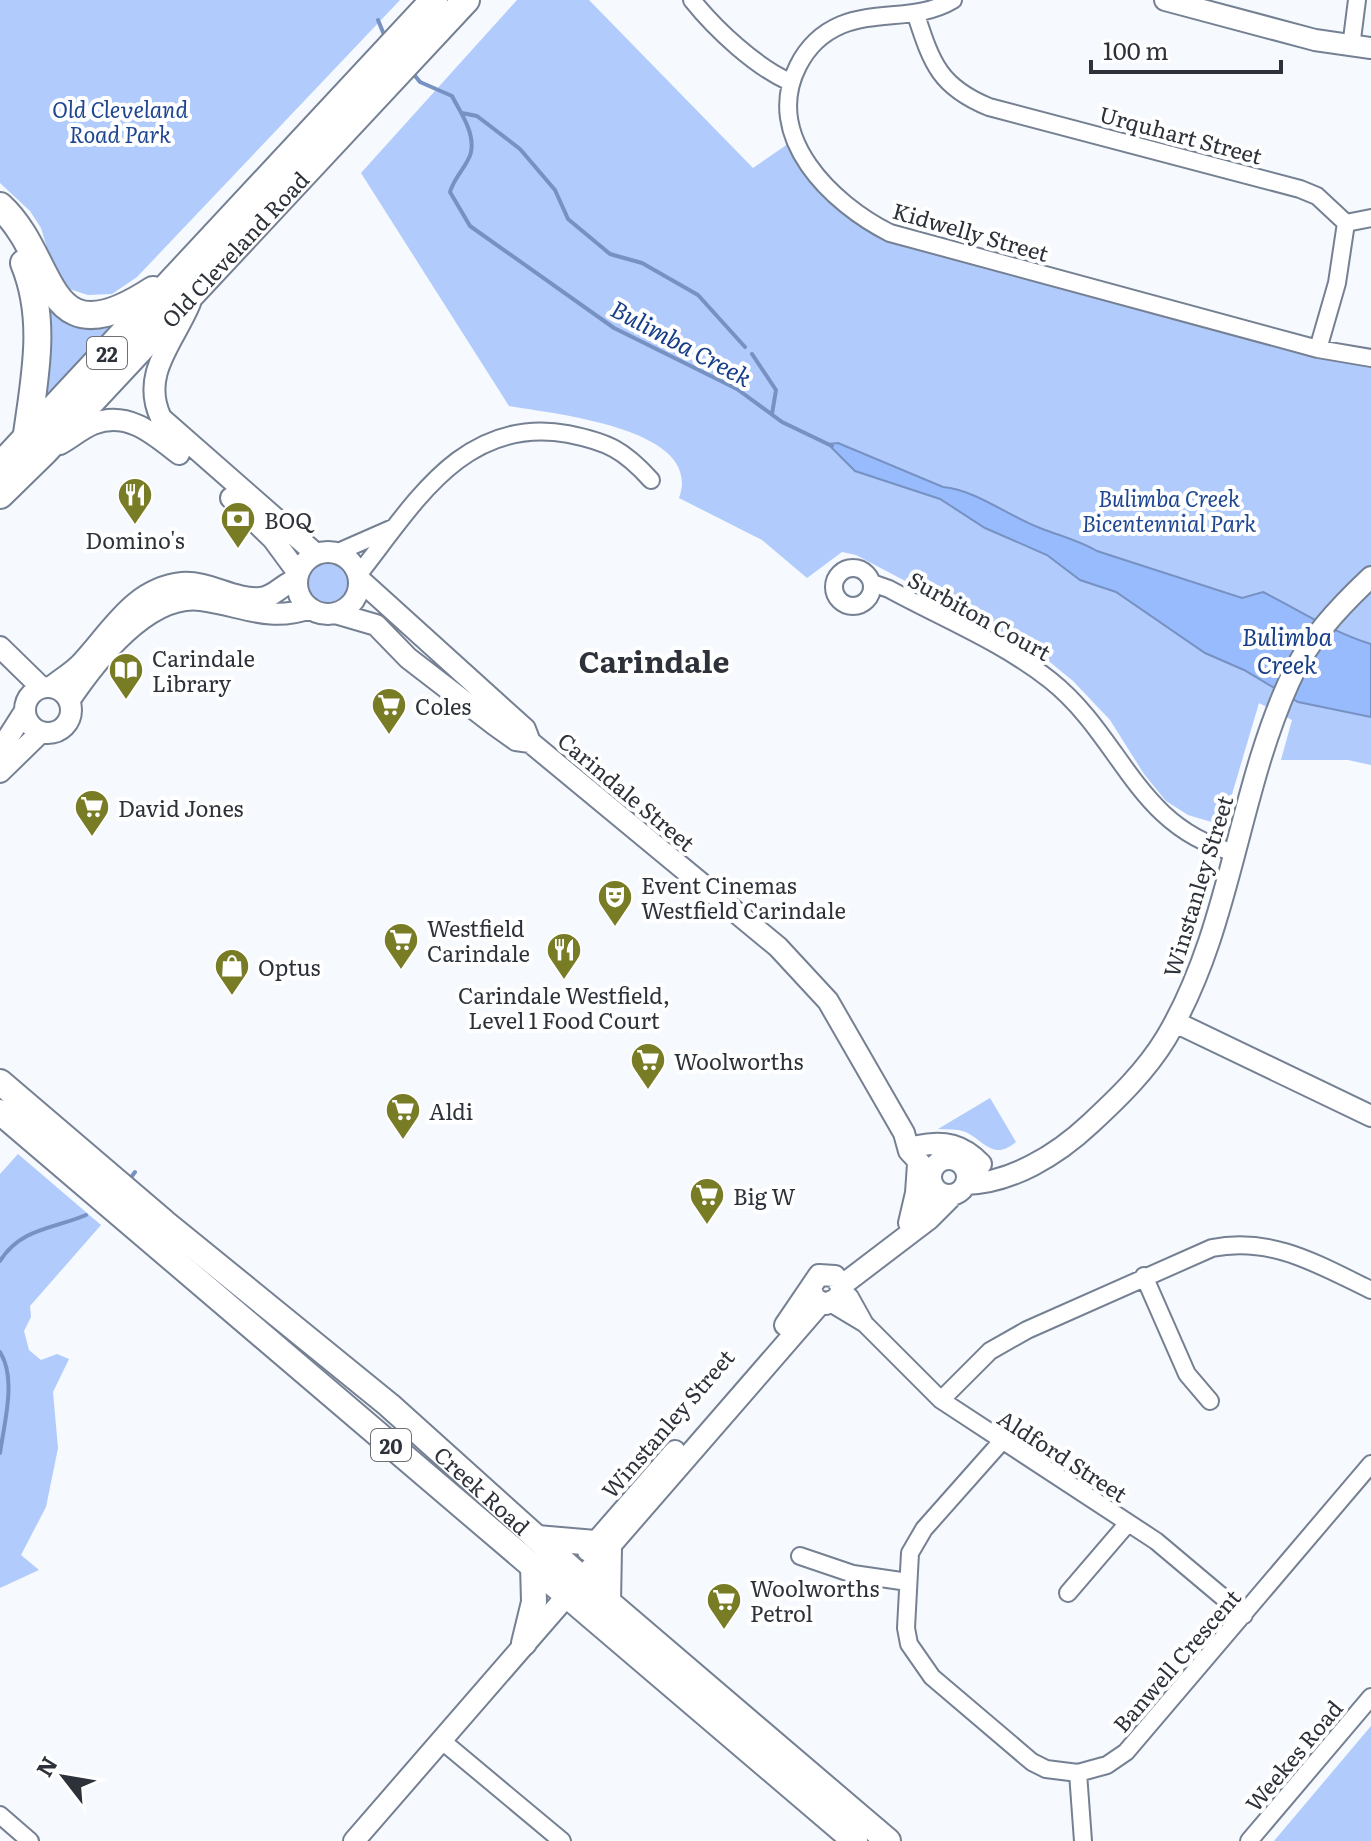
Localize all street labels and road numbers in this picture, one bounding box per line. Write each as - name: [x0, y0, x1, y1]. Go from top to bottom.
- street label: Urquhart Street: [1096, 96, 1266, 172]
- street label: Old Cleveland Road: [153, 163, 315, 334]
- street label: Kidwelly Street: [889, 193, 1053, 269]
- road number: 22: [87, 337, 127, 369]
- street label: Surbiton Court: [903, 562, 1057, 668]
- street label: Carindale Street: [551, 724, 703, 858]
- street label: Winstanley Street: [1154, 791, 1240, 981]
- street label: Winstanley Street: [593, 1341, 741, 1505]
- street label: Aldford Street: [992, 1401, 1134, 1509]
- road number: 20: [371, 1429, 411, 1461]
- street label: Creek Road: [428, 1437, 538, 1542]
- street label: Banwell Crescent: [1104, 1581, 1248, 1739]
- street label: Weekes Road: [1236, 1692, 1350, 1818]

